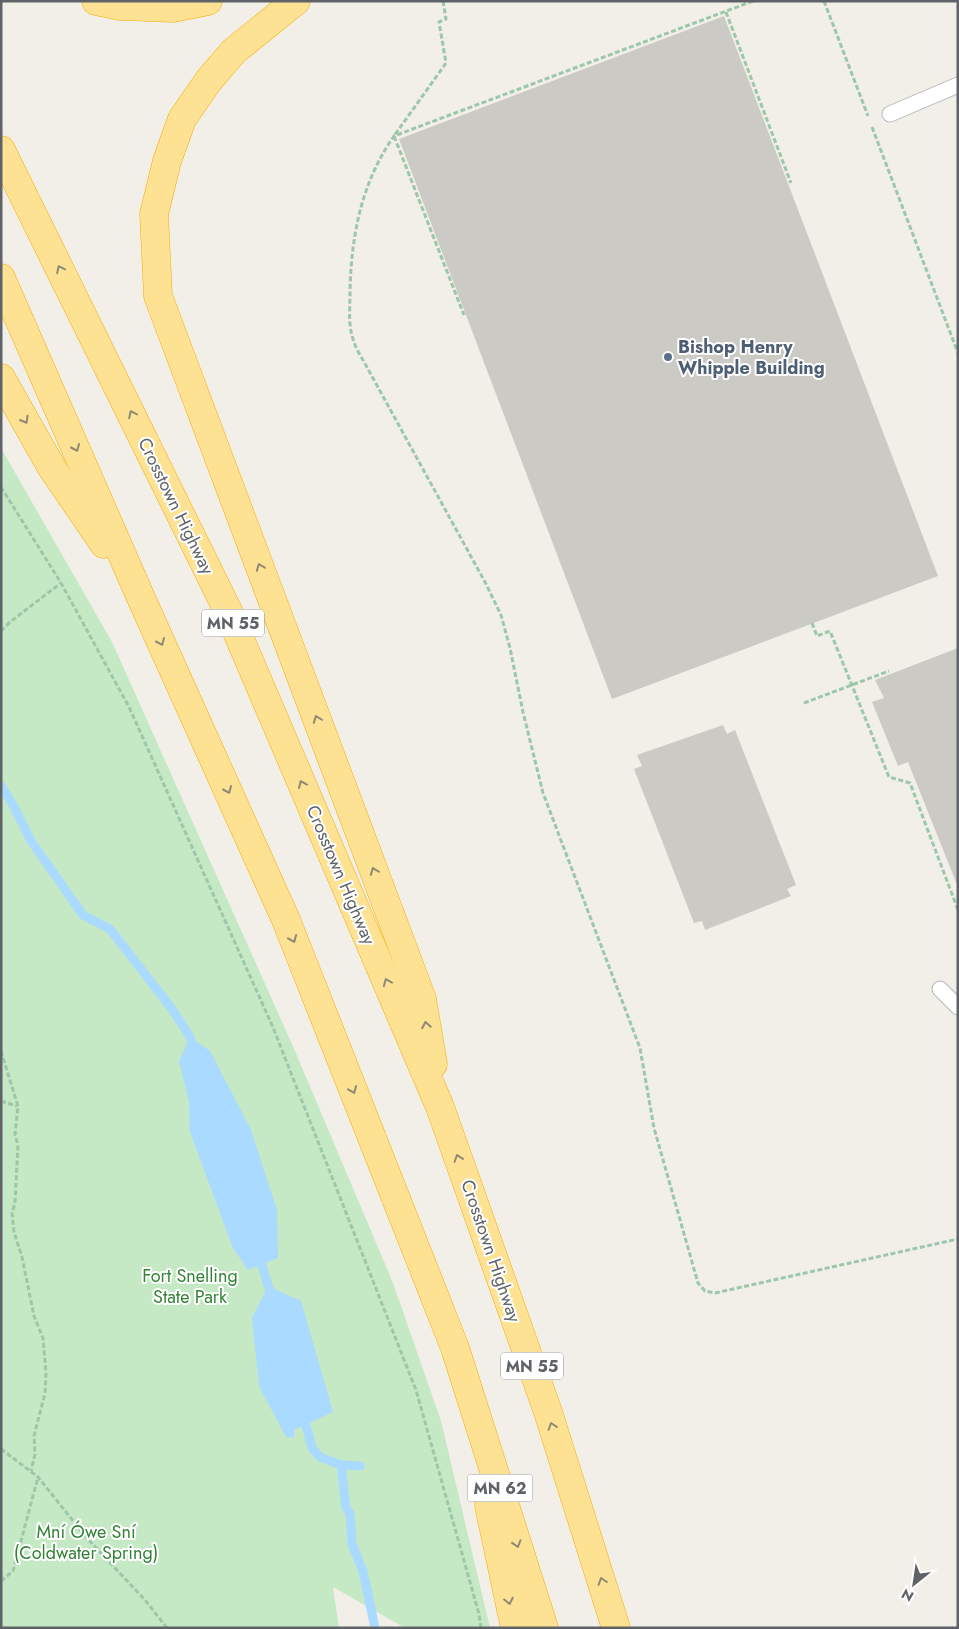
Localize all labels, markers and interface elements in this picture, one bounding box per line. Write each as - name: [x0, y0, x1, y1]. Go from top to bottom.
- one-way arrow: [56, 265, 66, 274]
- place label: Bishop Henry Whipple Building: [678, 334, 825, 381]
- marker: Bishop Henry Whipple Building: [662, 351, 674, 363]
- one-way arrow: [128, 411, 138, 420]
- one-way arrow: [19, 415, 29, 424]
- street label: Crosstown Highway: [132, 433, 220, 579]
- one-way arrow: [69, 443, 80, 452]
- one-way arrow: [256, 563, 266, 572]
- road number: MN 55: [202, 610, 264, 636]
- one-way arrow: [155, 637, 165, 646]
- one-way arrow: [313, 715, 323, 724]
- one-way arrow: [298, 780, 309, 789]
- one-way arrow: [221, 785, 232, 794]
- street label: Crosstown Highway: [300, 801, 382, 949]
- one-way arrow: [370, 868, 380, 876]
- one-way arrow: [287, 934, 297, 943]
- one-way arrow: [382, 978, 393, 987]
- one-way arrow: [422, 1020, 432, 1029]
- one-way arrow: [347, 1085, 357, 1094]
- one-way arrow: [454, 1154, 464, 1162]
- street label: Crosstown Highway: [454, 1176, 528, 1326]
- park label: Fort Snelling State Park: [142, 1263, 238, 1310]
- road number: MN 55: [501, 1352, 563, 1380]
- one-way arrow: [548, 1423, 558, 1431]
- road number: MN 62: [468, 1475, 532, 1502]
- park label: Mní Ówe Sní (Coldwater Spring): [14, 1519, 158, 1566]
- one-way arrow: [512, 1540, 522, 1548]
- north arrow: [889, 1559, 939, 1609]
- one-way arrow: [597, 1578, 607, 1586]
- text: N: [898, 1584, 917, 1607]
- one-way arrow: [503, 1596, 514, 1605]

